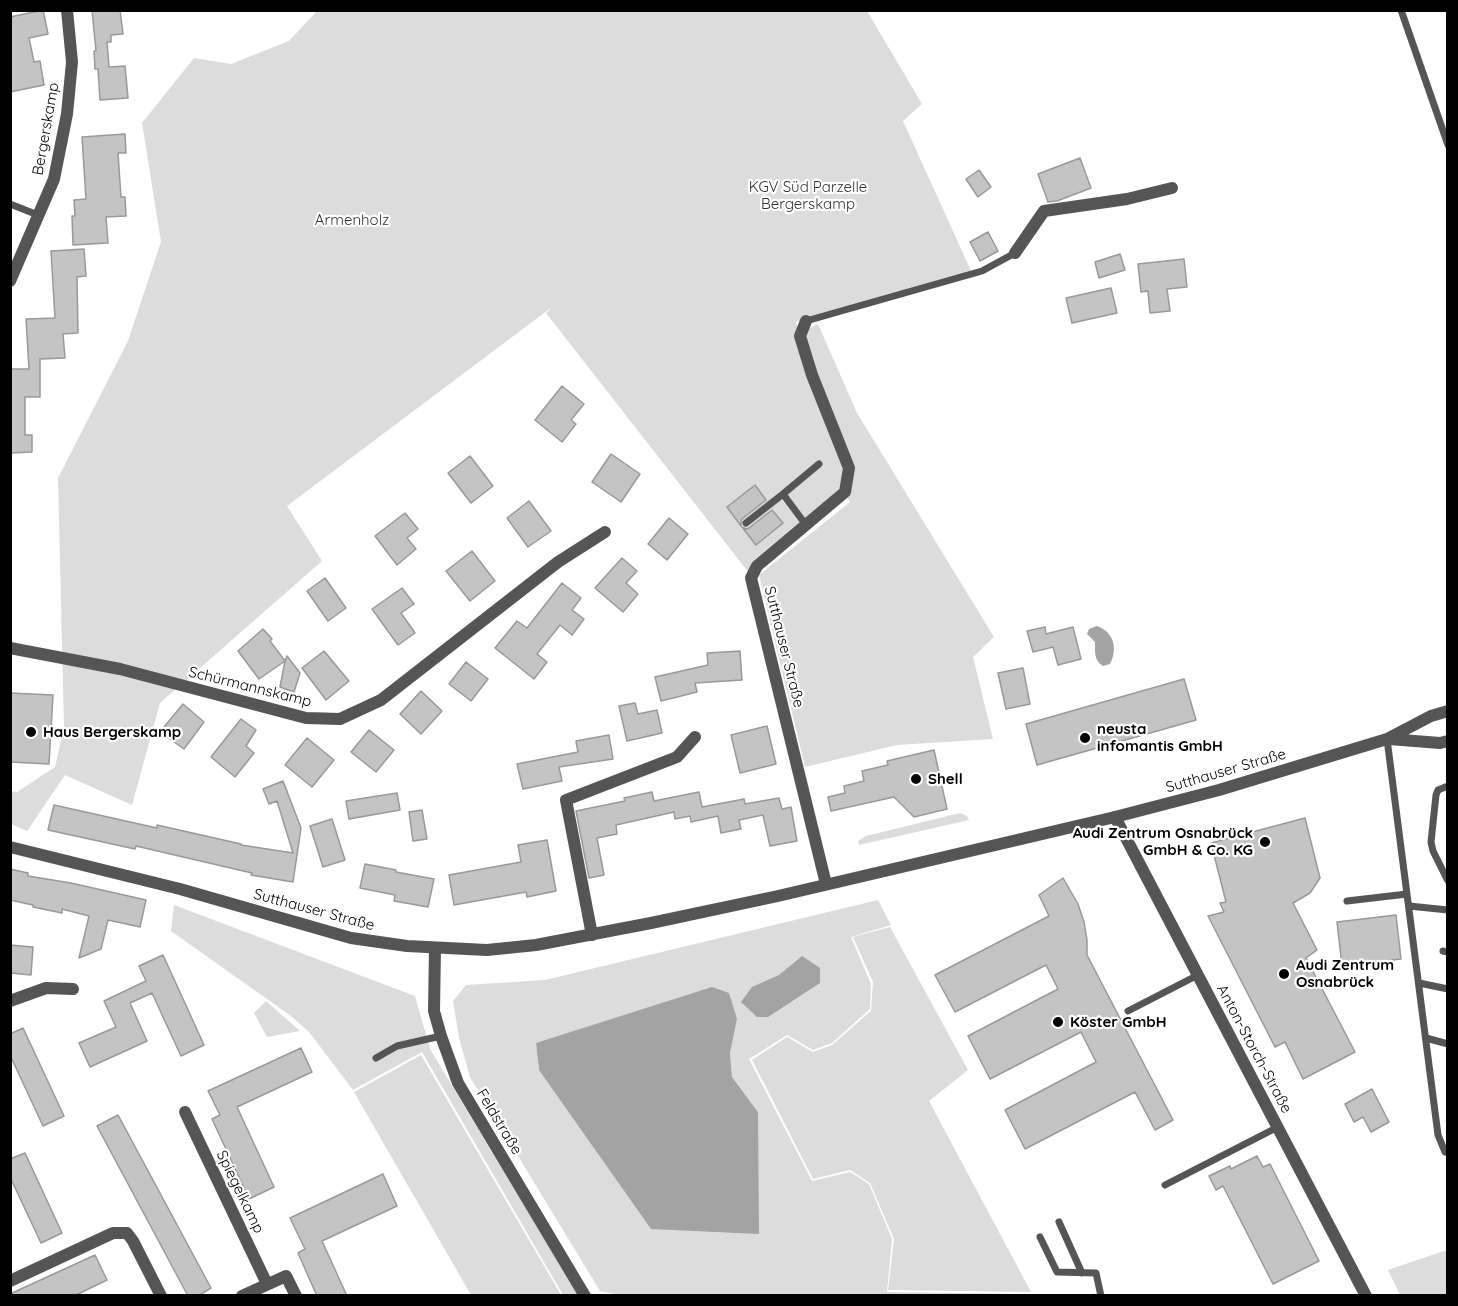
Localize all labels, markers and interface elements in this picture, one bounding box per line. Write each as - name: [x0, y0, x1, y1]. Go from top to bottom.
- street label: Bergerskamp: [29, 81, 63, 177]
- park label: KGV Süd Parzelle Bergerskamp: [749, 178, 867, 213]
- park label: Armenholz: [315, 211, 389, 229]
- street label: Sutthauser Straße: [760, 585, 808, 709]
- street label: Schürmannskamp: [187, 663, 313, 711]
- place label: neusta infomantis GmbH: [1097, 720, 1223, 755]
- place label: Haus Bergerskamp: [43, 723, 181, 741]
- marker: Haus Bergerskamp: [24, 725, 38, 739]
- marker: neusta infomantis GmbH: [1078, 731, 1092, 745]
- street label: Sutthauser Straße: [1164, 745, 1288, 797]
- place label: Shell: [928, 770, 963, 788]
- marker: Shell: [909, 772, 923, 786]
- place label: Audi Zentrum Osnabrück GmbH & Co. KG: [1073, 824, 1253, 859]
- marker: Audi Zentrum Osnabrück GmbH & Co. KG: [1258, 835, 1272, 849]
- street label: Sutthauser Straße: [252, 885, 376, 935]
- place label: Audi Zentrum Osnabrück: [1296, 956, 1394, 991]
- marker: Audi Zentrum Osnabrück: [1277, 967, 1291, 981]
- street label: Anton-Storch-Straße: [1213, 982, 1295, 1116]
- place label: Köster GmbH: [1070, 1013, 1167, 1031]
- marker: Köster GmbH: [1051, 1015, 1065, 1029]
- street label: Feldstraße: [472, 1086, 526, 1158]
- street label: Spiegelkamp: [212, 1148, 268, 1236]

